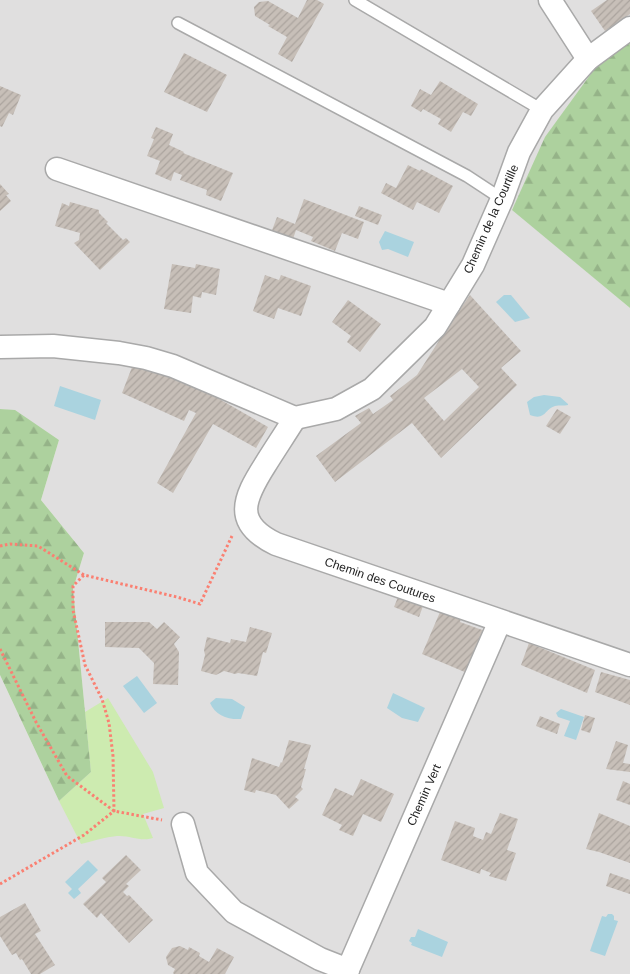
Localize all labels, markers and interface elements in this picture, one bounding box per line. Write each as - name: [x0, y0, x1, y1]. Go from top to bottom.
- street label: Chemin de la Courtille: [461, 162, 522, 276]
- street label: Chemin des Coutures: [323, 554, 437, 606]
- street label: Chemin Vert: [404, 761, 444, 828]

